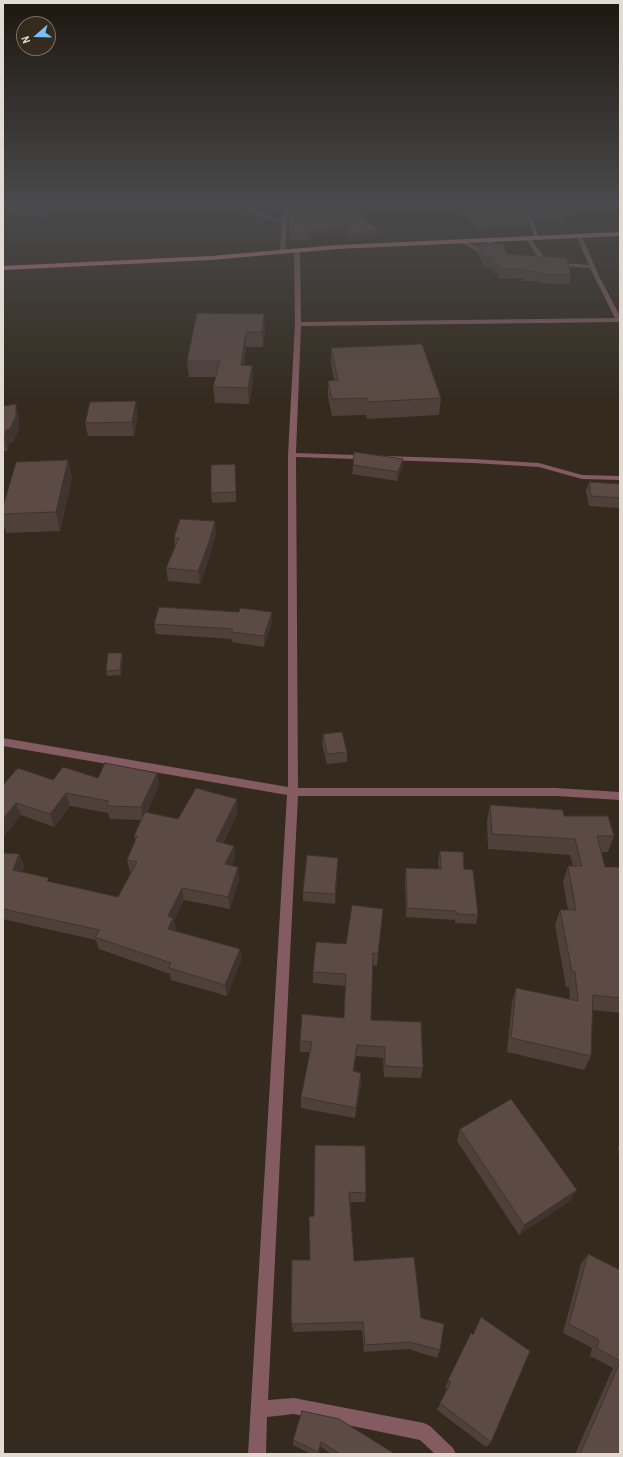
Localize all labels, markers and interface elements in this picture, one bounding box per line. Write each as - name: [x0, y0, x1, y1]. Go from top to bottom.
- north arrow: [16, 16, 56, 56]
- text: N: [18, 34, 33, 45]

